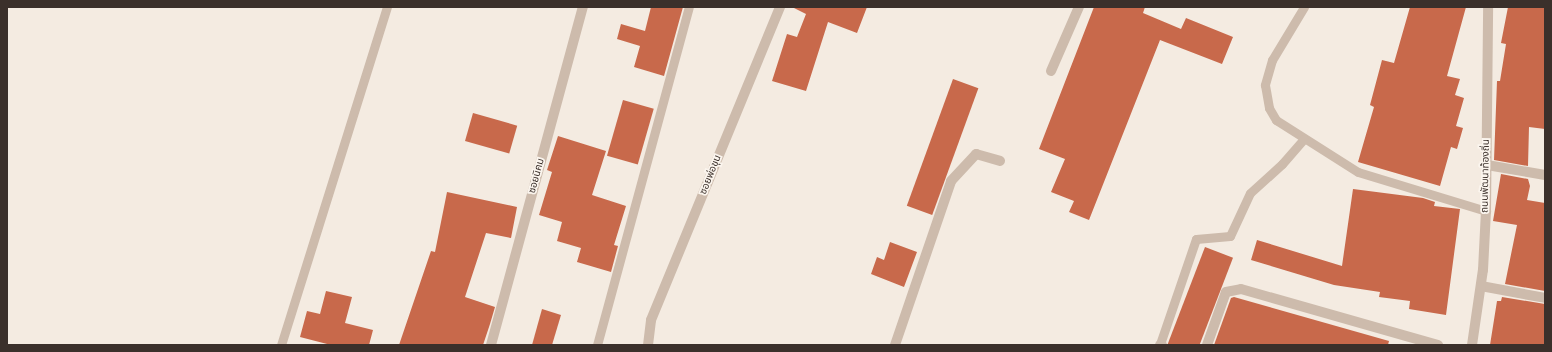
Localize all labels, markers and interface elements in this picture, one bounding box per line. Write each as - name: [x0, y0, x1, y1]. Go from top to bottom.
- street label: ถนนพัฒนาท้องถิ่น: [1479, 139, 1493, 213]
- street label: ซอยพ่อขุน: [698, 153, 724, 197]
- street label: ซอยนิคม: [527, 157, 547, 195]

